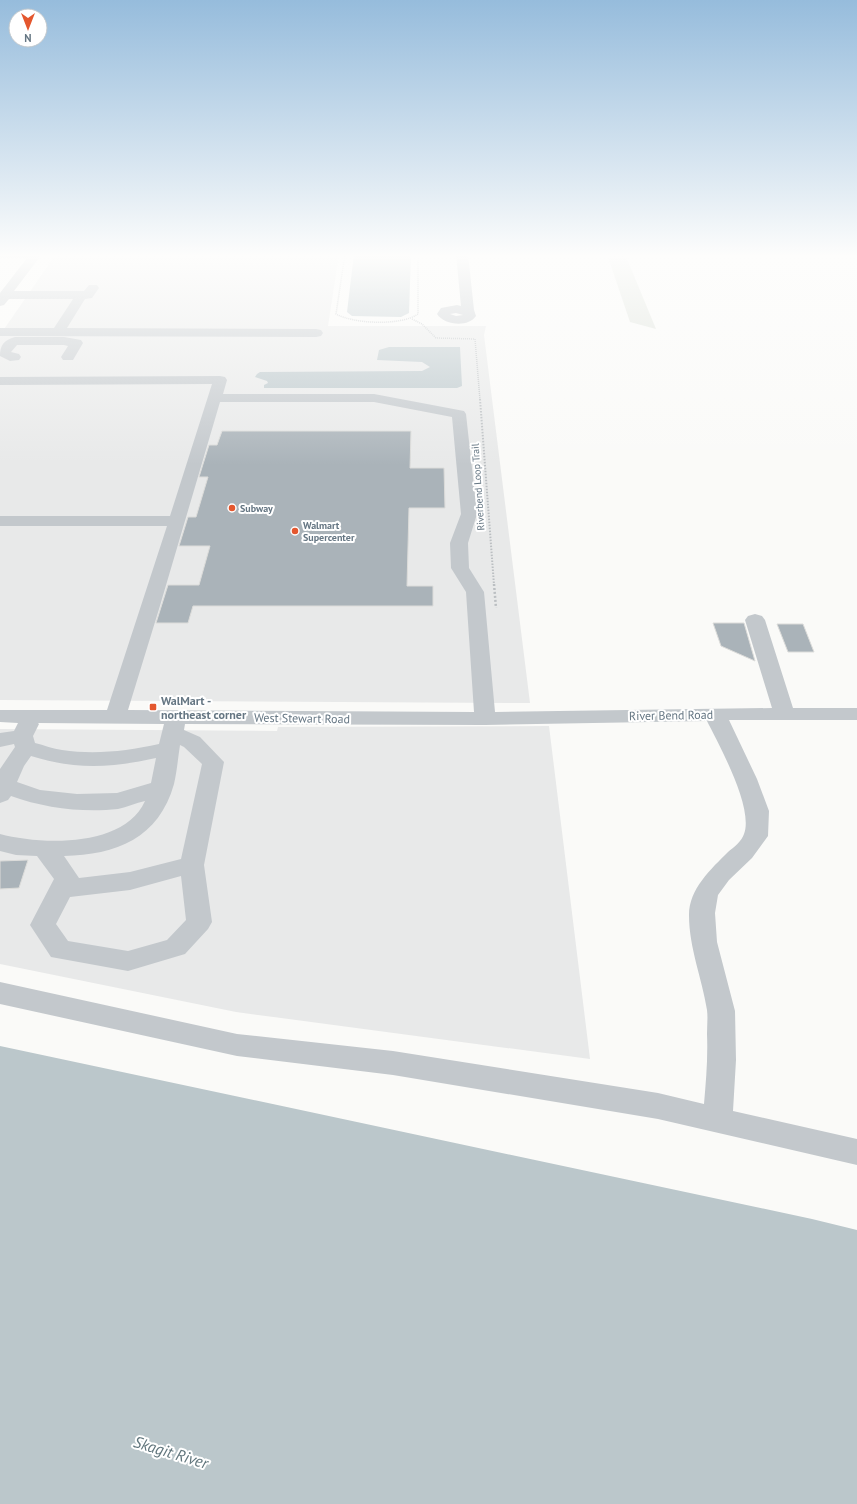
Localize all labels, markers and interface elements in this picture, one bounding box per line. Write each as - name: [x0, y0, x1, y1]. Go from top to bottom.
- north arrow: [8, 8, 48, 48]
- text: N: [24, 31, 32, 45]
- street label: Riverbend Loop Trail: [468, 443, 488, 531]
- place label: Subway: [240, 502, 273, 515]
- marker: Subway: [227, 503, 237, 513]
- place label: Walmart Supercenter: [303, 519, 355, 544]
- marker: Walmart Supercenter: [290, 526, 300, 536]
- place label: WalMart - northeast corner: [161, 693, 247, 722]
- marker: WalMart - northeast corner: [148, 702, 158, 712]
- street label: River Bend Road: [629, 707, 713, 723]
- street label: West Stewart Road: [254, 710, 350, 726]
- water label: Skagit River: [131, 1431, 212, 1473]

